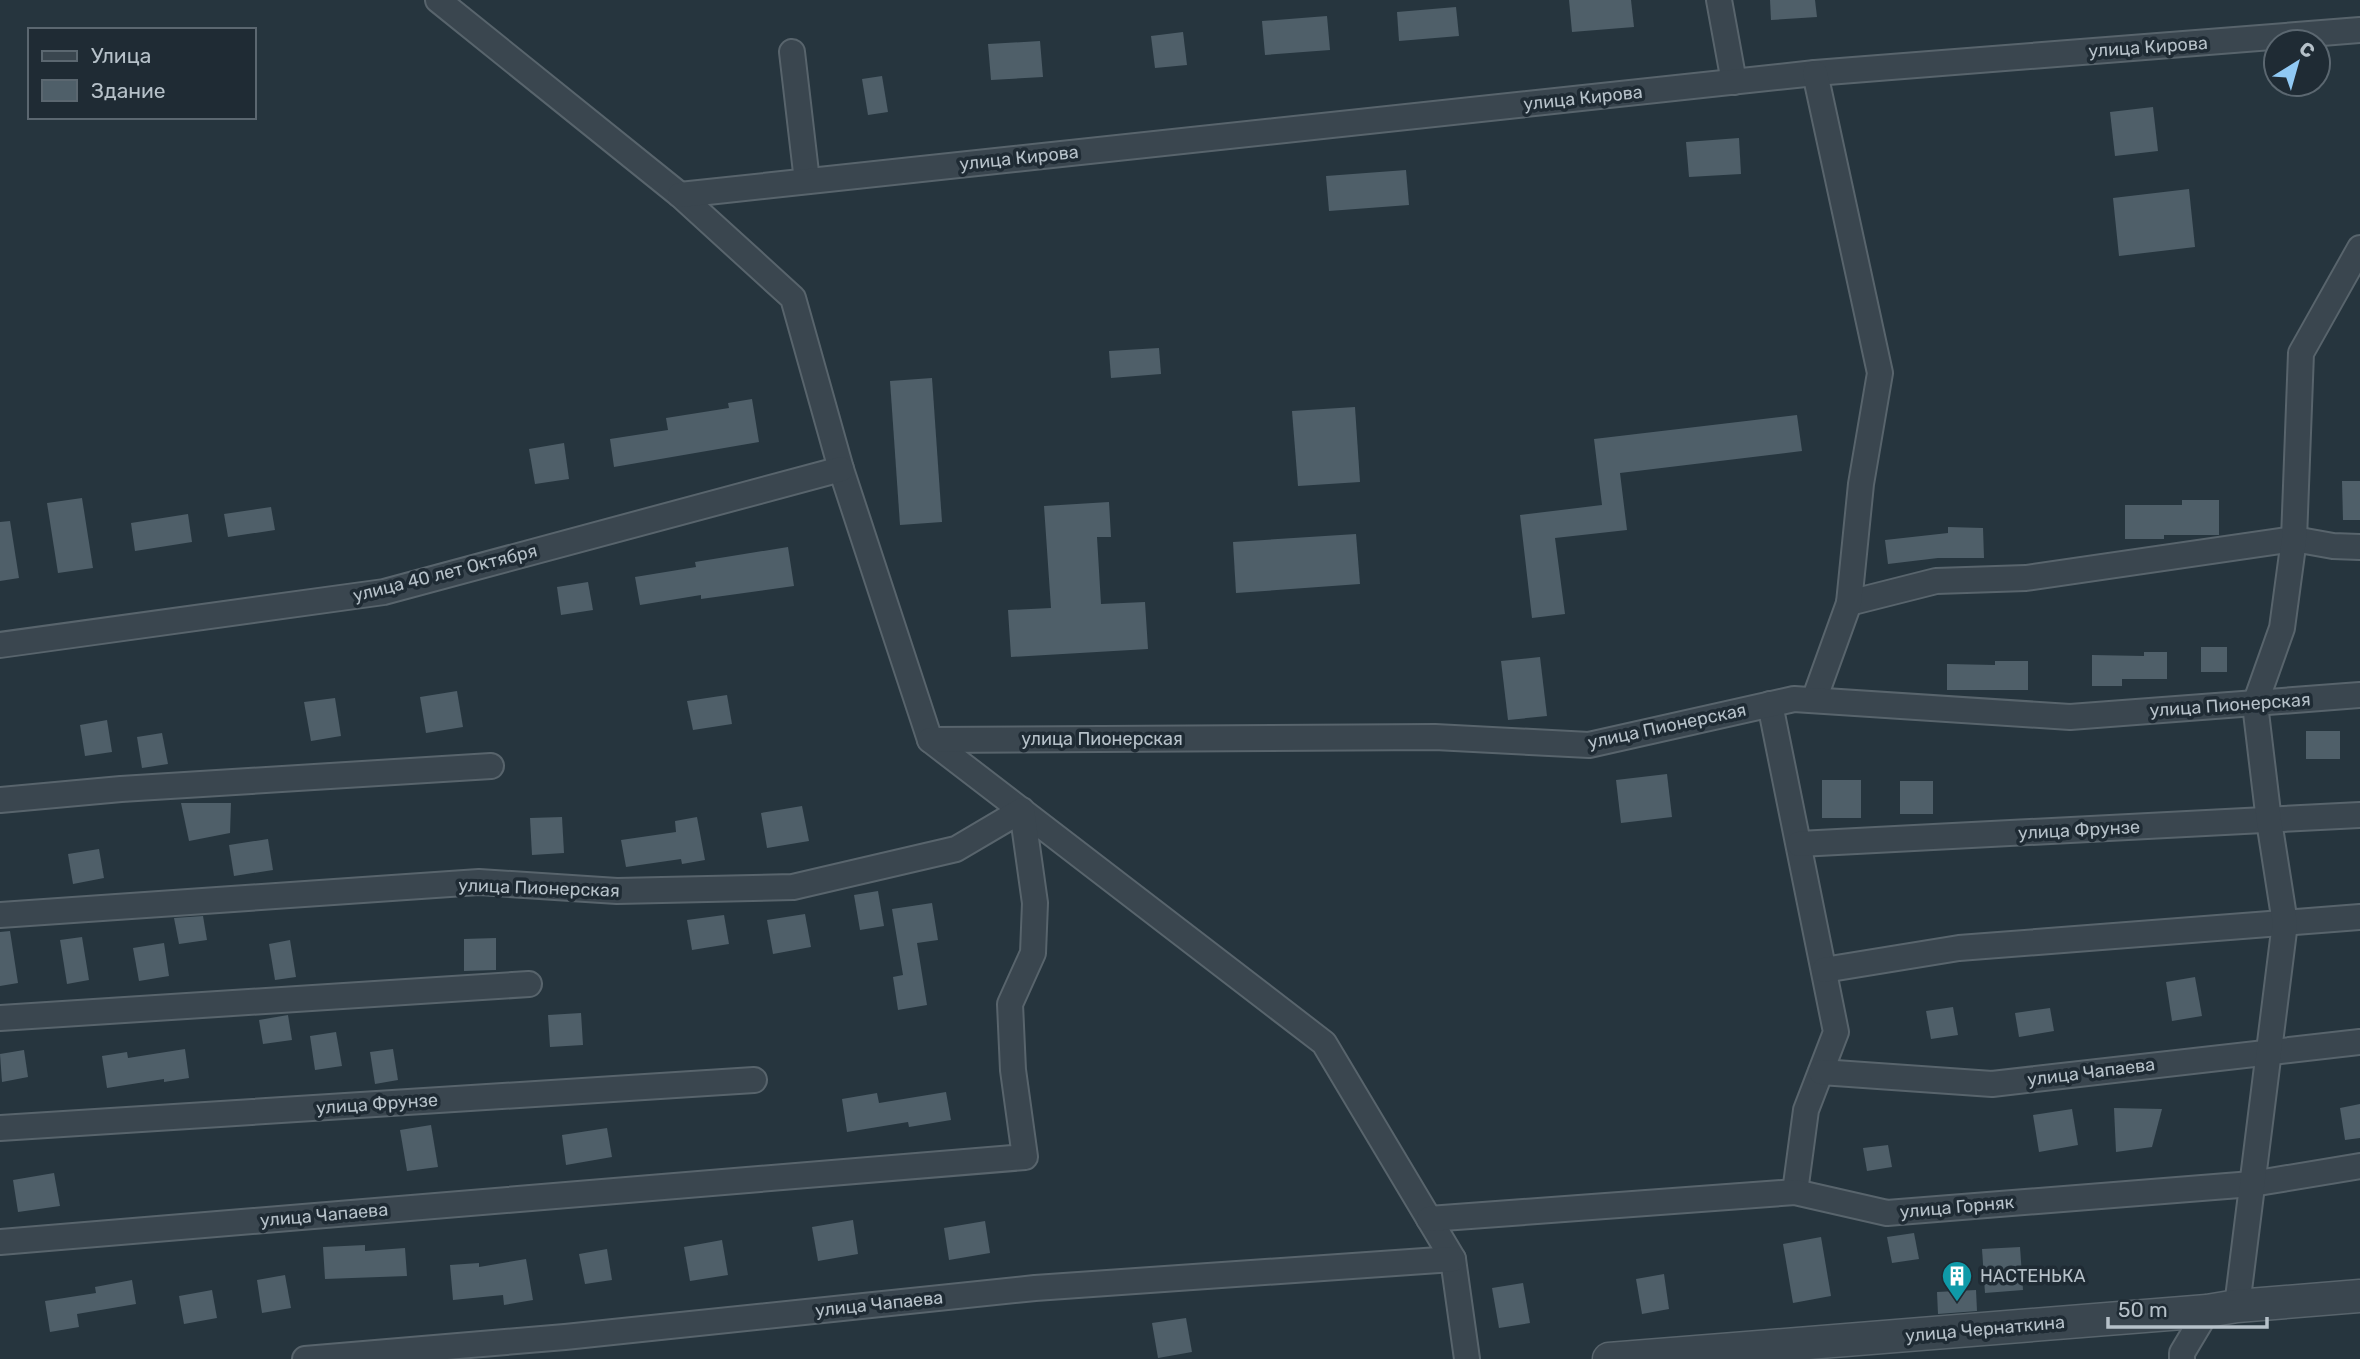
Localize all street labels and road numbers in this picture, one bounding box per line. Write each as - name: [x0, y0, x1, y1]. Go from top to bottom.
- street label: улица Кирова: [2087, 32, 2209, 62]
- street label: улица Кирова: [1522, 81, 1644, 115]
- street label: улица Кирова: [958, 141, 1080, 175]
- street label: улица 40 лет Октября: [351, 539, 539, 607]
- street label: улица Пионерская: [2149, 688, 2311, 722]
- street label: улица Пионерская: [1586, 698, 1748, 754]
- street label: улица Пионерская: [1021, 728, 1183, 750]
- street label: улица Фрунзе: [2017, 816, 2141, 844]
- street label: улица Пионерская: [458, 874, 620, 902]
- street label: улица Чапаева: [2026, 1053, 2156, 1091]
- street label: улица Фрунзе: [315, 1089, 439, 1119]
- street label: улица Горняк: [1899, 1191, 2016, 1223]
- street label: улица Чапаева: [259, 1198, 389, 1232]
- street label: улица Чапаева: [814, 1286, 944, 1322]
- street label: улица Чернаткина: [1904, 1311, 2066, 1347]

